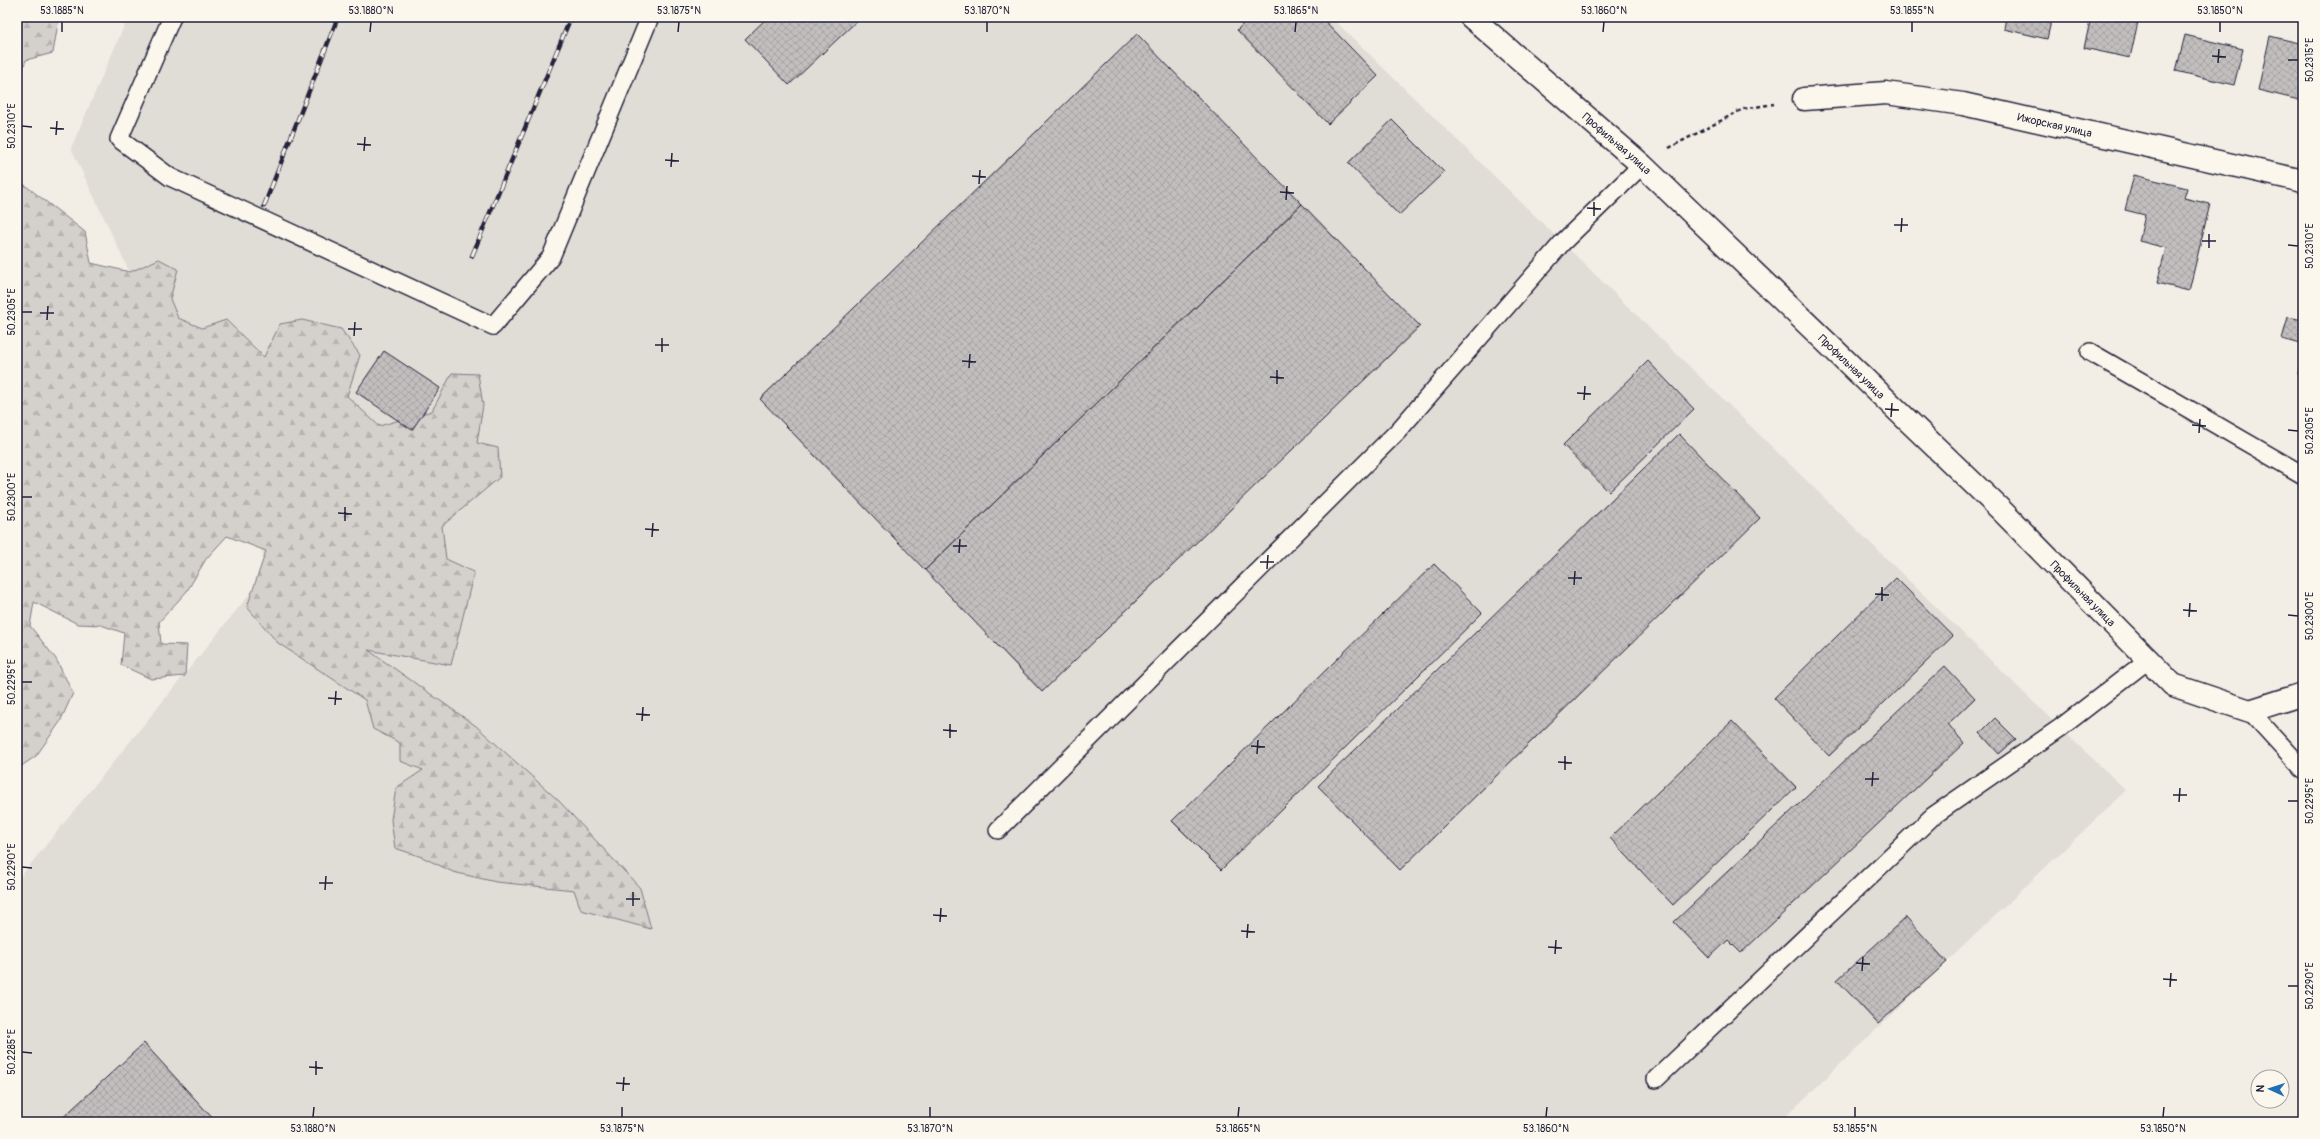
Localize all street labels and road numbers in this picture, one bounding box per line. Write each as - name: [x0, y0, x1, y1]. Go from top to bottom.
- street label: Профильная улица: [1580, 110, 1654, 177]
- street label: Ижорская улица: [2016, 110, 2093, 140]
- street label: Профильная улица: [1816, 332, 1888, 401]
- street label: Профильная улица: [2048, 558, 2118, 629]

